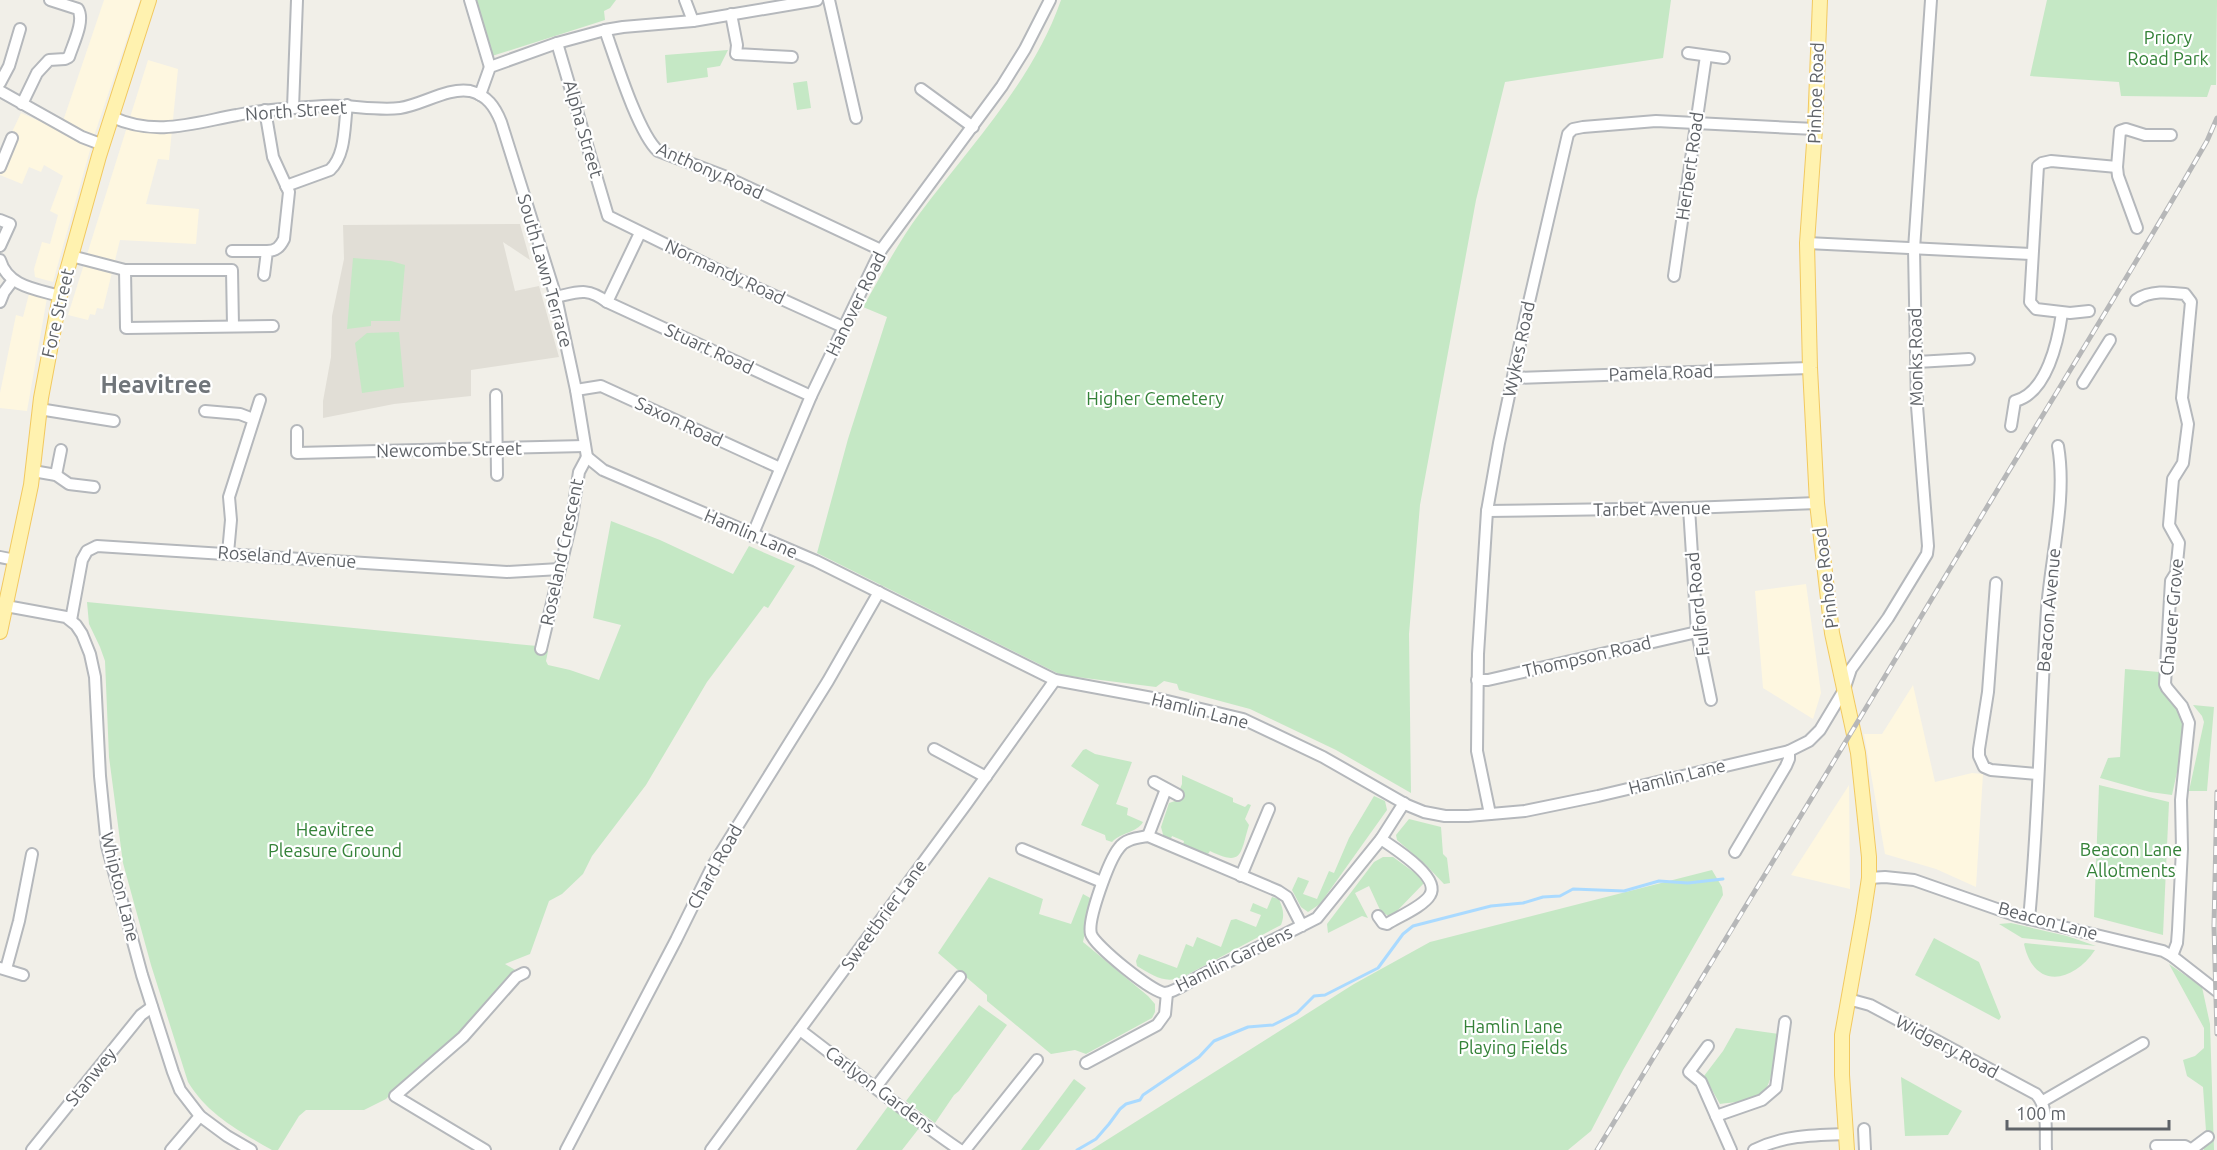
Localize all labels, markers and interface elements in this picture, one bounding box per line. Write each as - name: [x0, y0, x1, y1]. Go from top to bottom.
- park label: Priory Road Park: [2127, 27, 2209, 68]
- street label: Pinhoe Road: [1803, 42, 1827, 144]
- street label: Alpha Street: [560, 77, 607, 180]
- street label: North Street: [244, 96, 347, 124]
- street label: Herbert Road: [1672, 110, 1707, 221]
- street label: Anthony Road: [654, 138, 767, 202]
- street label: South Lawn Terrace: [514, 192, 577, 350]
- street label: Normandy Road: [662, 235, 789, 308]
- street label: Hanover Road: [821, 248, 889, 359]
- street label: Fore Street: [37, 266, 77, 359]
- street label: Wykes Road: [1498, 299, 1538, 399]
- street label: Monks Road: [1904, 307, 1926, 407]
- street label: Stuart Road: [662, 319, 757, 377]
- street label: Pamela Road: [1608, 360, 1714, 384]
- district label: Heavitree: [100, 371, 212, 398]
- park label: Higher Cemetery: [1086, 388, 1224, 408]
- street label: Saxon Road: [633, 392, 726, 450]
- street label: Newcombe Street: [376, 438, 522, 460]
- street label: Roseland Crescent: [536, 477, 586, 627]
- street label: Tarbet Avenue: [1593, 497, 1711, 519]
- street label: Hamlin Lane: [702, 504, 801, 562]
- street label: Pinhoe Road: [1809, 526, 1841, 630]
- street label: Roseland Avenue: [217, 541, 357, 571]
- street label: Beacon Avenue: [2033, 547, 2063, 673]
- street label: Fulford Road: [1682, 551, 1712, 657]
- street label: Chaucer Grove: [2156, 557, 2186, 677]
- street label: Thompson Road: [1521, 632, 1653, 681]
- street label: Hamlin Lane: [1150, 688, 1251, 732]
- street label: Hamlin Lane: [1626, 754, 1727, 798]
- park label: Heavitree Pleasure Ground: [268, 819, 402, 860]
- street label: Chard Road: [683, 821, 746, 912]
- street label: Whipton Lane: [98, 830, 144, 944]
- park label: Beacon Lane Allotments: [2080, 839, 2182, 880]
- street label: Sweetbrier Lane: [836, 855, 930, 974]
- street label: Beacon Lane: [1996, 897, 2100, 943]
- street label: Hamlin Gardens: [1172, 921, 1295, 995]
- street label: Widgery Road: [1893, 1011, 2002, 1082]
- park label: Hamlin Lane Playing Fields: [1458, 1016, 1568, 1057]
- street label: Carlyon Gardens: [822, 1042, 939, 1137]
- street label: Stanwey: [61, 1043, 120, 1109]
- scale bar: [2007, 1093, 2169, 1131]
- text: 100 m: [2016, 1103, 2066, 1123]

